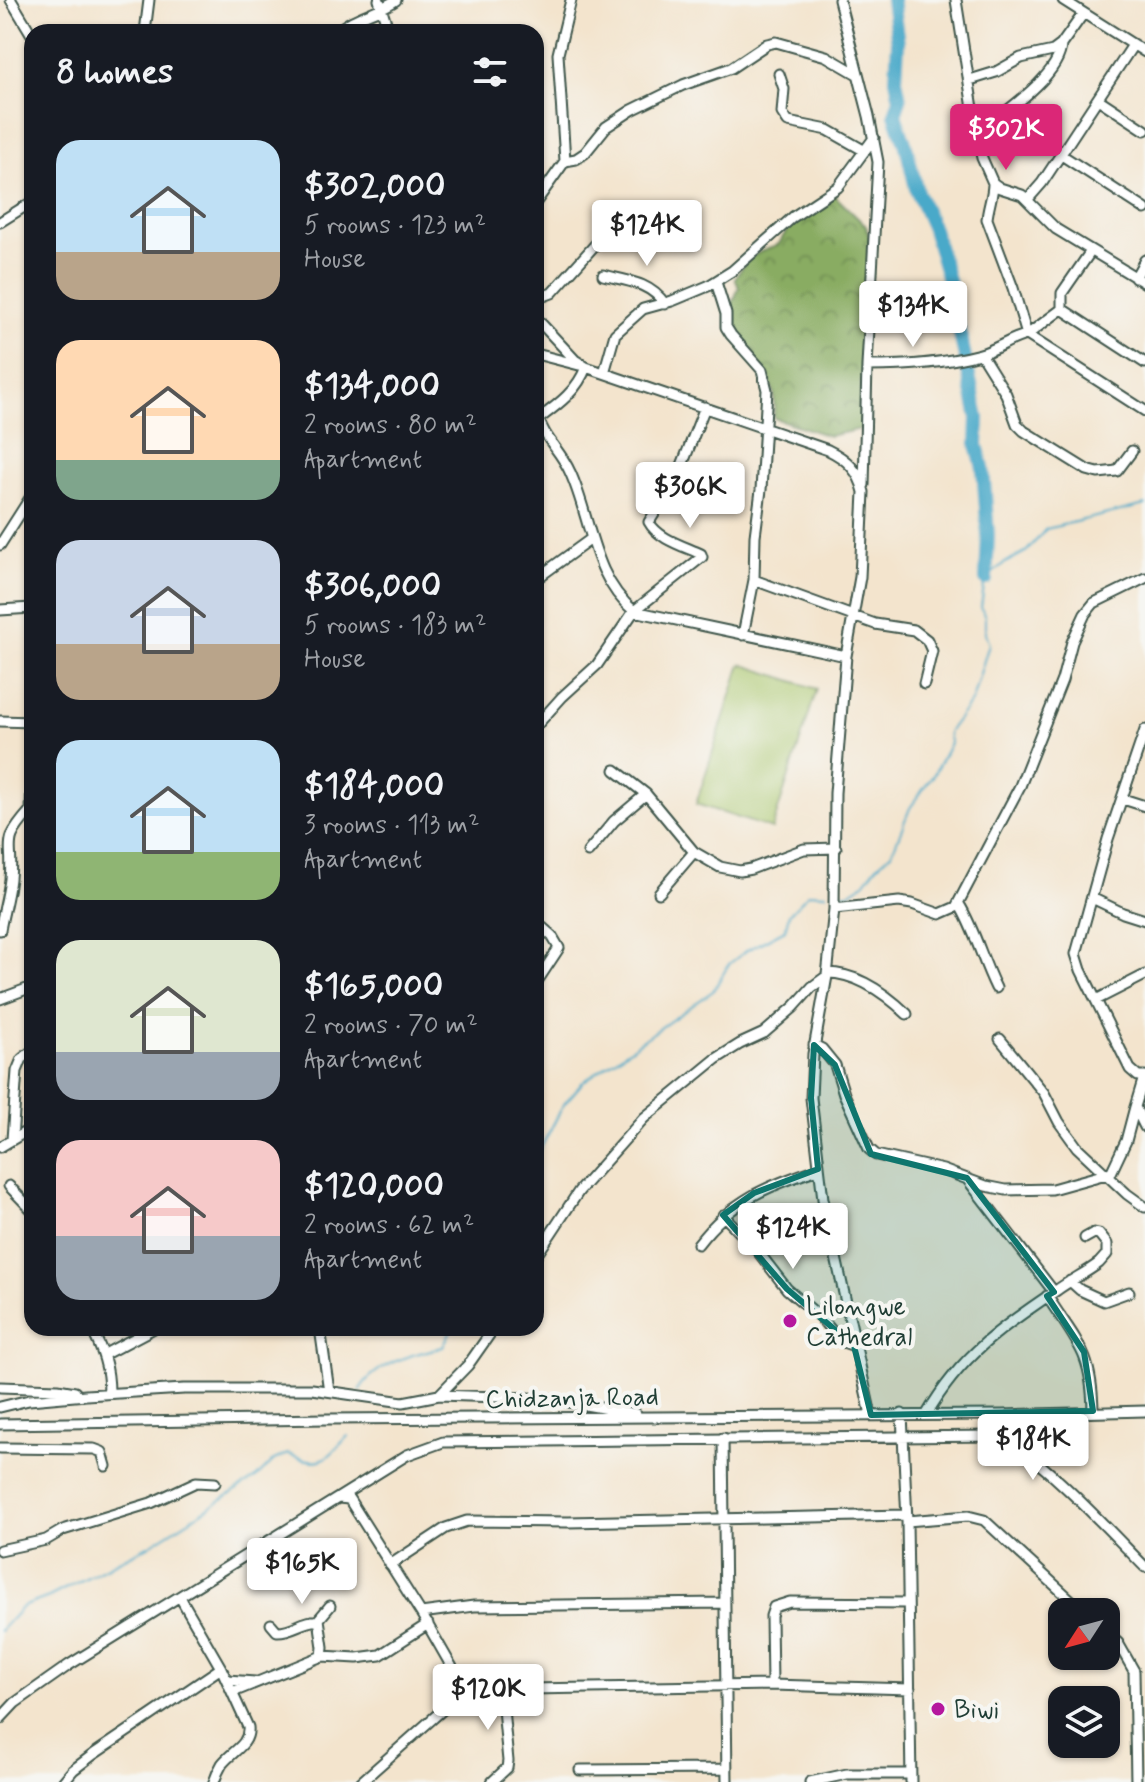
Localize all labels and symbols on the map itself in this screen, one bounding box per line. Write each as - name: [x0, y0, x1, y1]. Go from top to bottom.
- pin: $302K: [950, 104, 1062, 172]
- pin: $124K: [591, 200, 703, 268]
- pin: $134K: [857, 281, 969, 349]
- pin: $306K: [634, 462, 746, 530]
- pin: $124K: [737, 1203, 849, 1271]
- place label: Lilongwe Cathedral: [806, 1291, 912, 1355]
- marker: Lilongwe Cathedral: [781, 1312, 799, 1330]
- street label: Chidzanja Road: [485, 1380, 659, 1418]
- pin: $184K: [977, 1414, 1089, 1482]
- pin: $165K: [246, 1538, 358, 1606]
- north arrow: [1048, 1598, 1120, 1670]
- pin: $120K: [432, 1664, 544, 1732]
- place label: Biwi: [954, 1694, 999, 1728]
- marker: Biwi: [929, 1700, 947, 1718]

